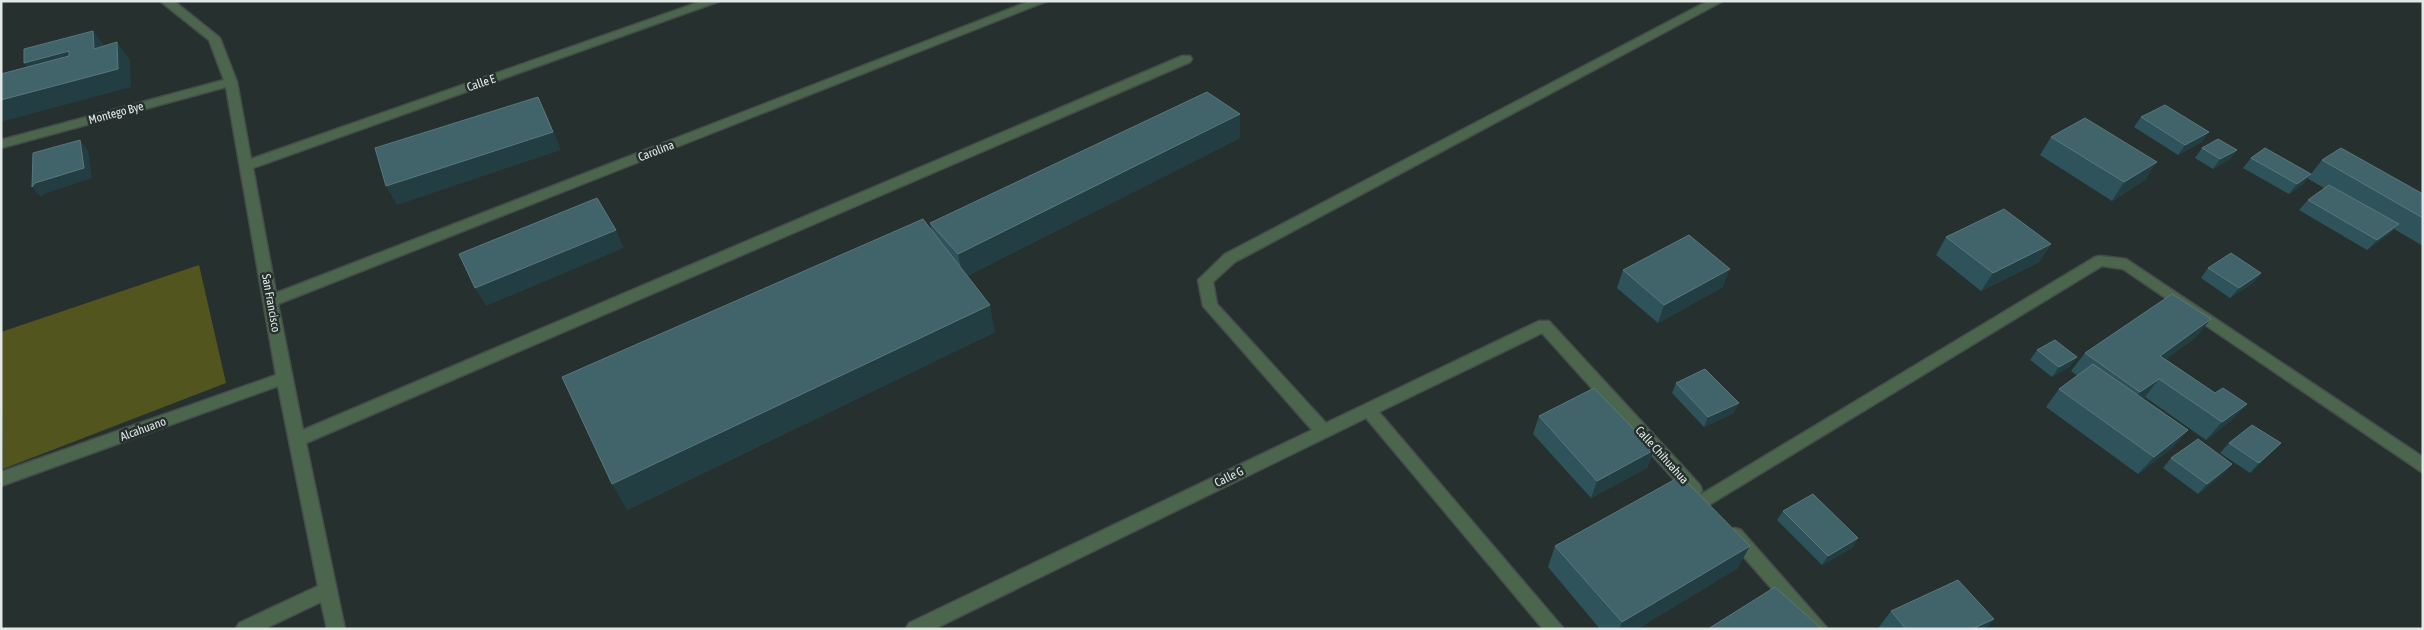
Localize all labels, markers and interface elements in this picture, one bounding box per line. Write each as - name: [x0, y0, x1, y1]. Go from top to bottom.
- street label: Calle E: [465, 72, 497, 94]
- street label: Montego Bye: [87, 99, 145, 127]
- street label: Carolina: [636, 138, 676, 164]
- street label: San Francisco: [259, 273, 283, 334]
- street label: Alcahuano: [118, 414, 168, 444]
- street label: Calle Chihuahua: [1632, 423, 1692, 487]
- street label: Calle G: [1212, 464, 1246, 490]

